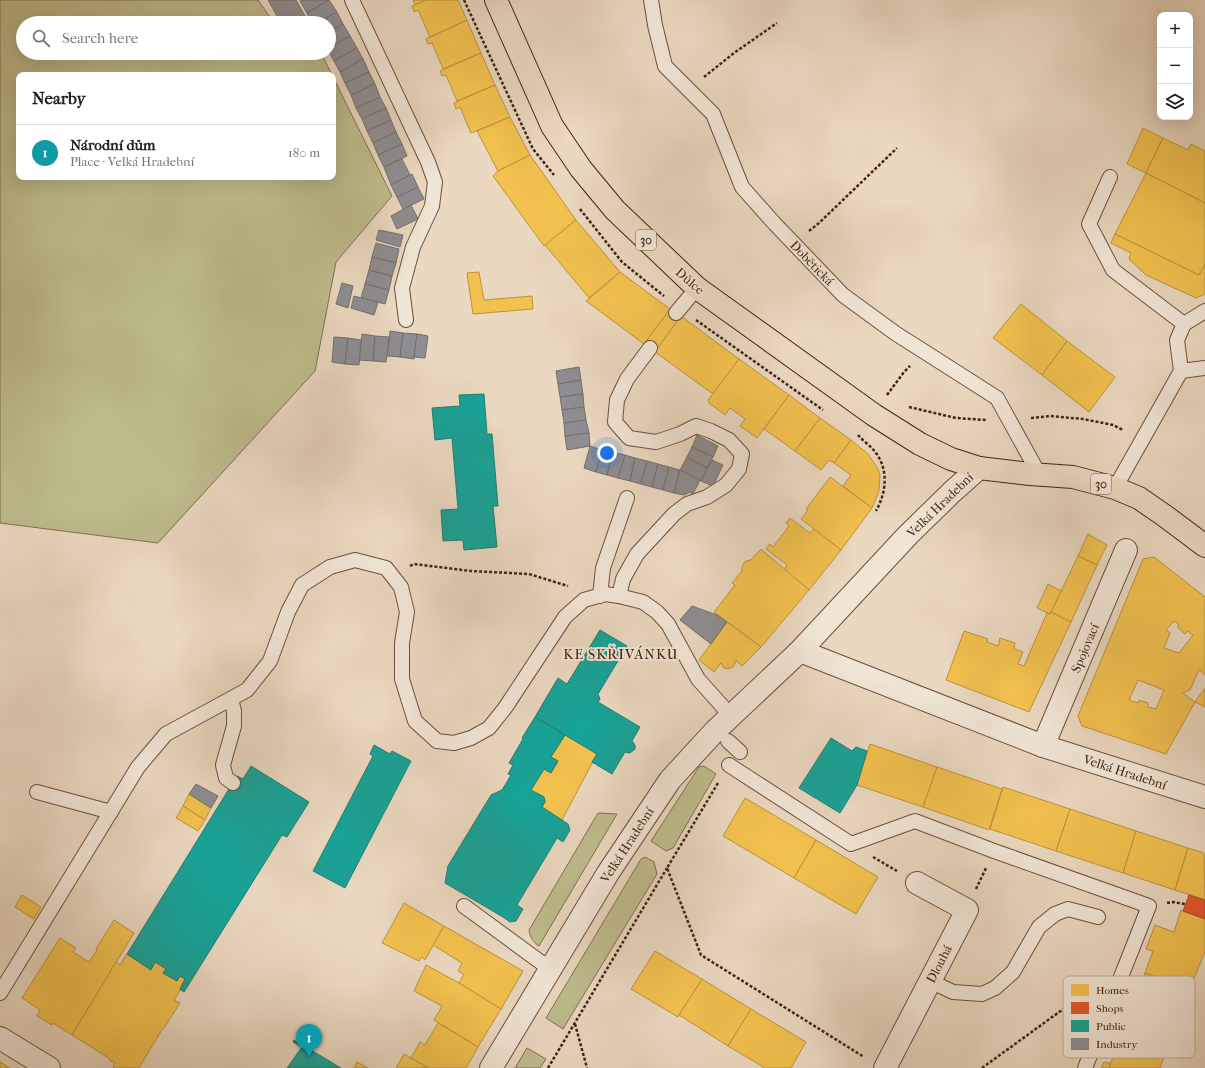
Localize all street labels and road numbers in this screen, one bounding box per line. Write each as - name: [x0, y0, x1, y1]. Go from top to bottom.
- road number: 30: [636, 230, 656, 250]
- street label: Dobětická: [787, 237, 838, 289]
- street label: Důlce: [673, 265, 708, 298]
- street label: Velká Hradební: [903, 469, 976, 541]
- road number: 30: [1091, 474, 1111, 494]
- street label: Spojovací: [1068, 621, 1102, 675]
- street label: Velká Hradební: [1081, 751, 1169, 793]
- street label: Velká Hradební: [597, 804, 657, 886]
- street label: Dlouhá: [923, 942, 955, 985]

